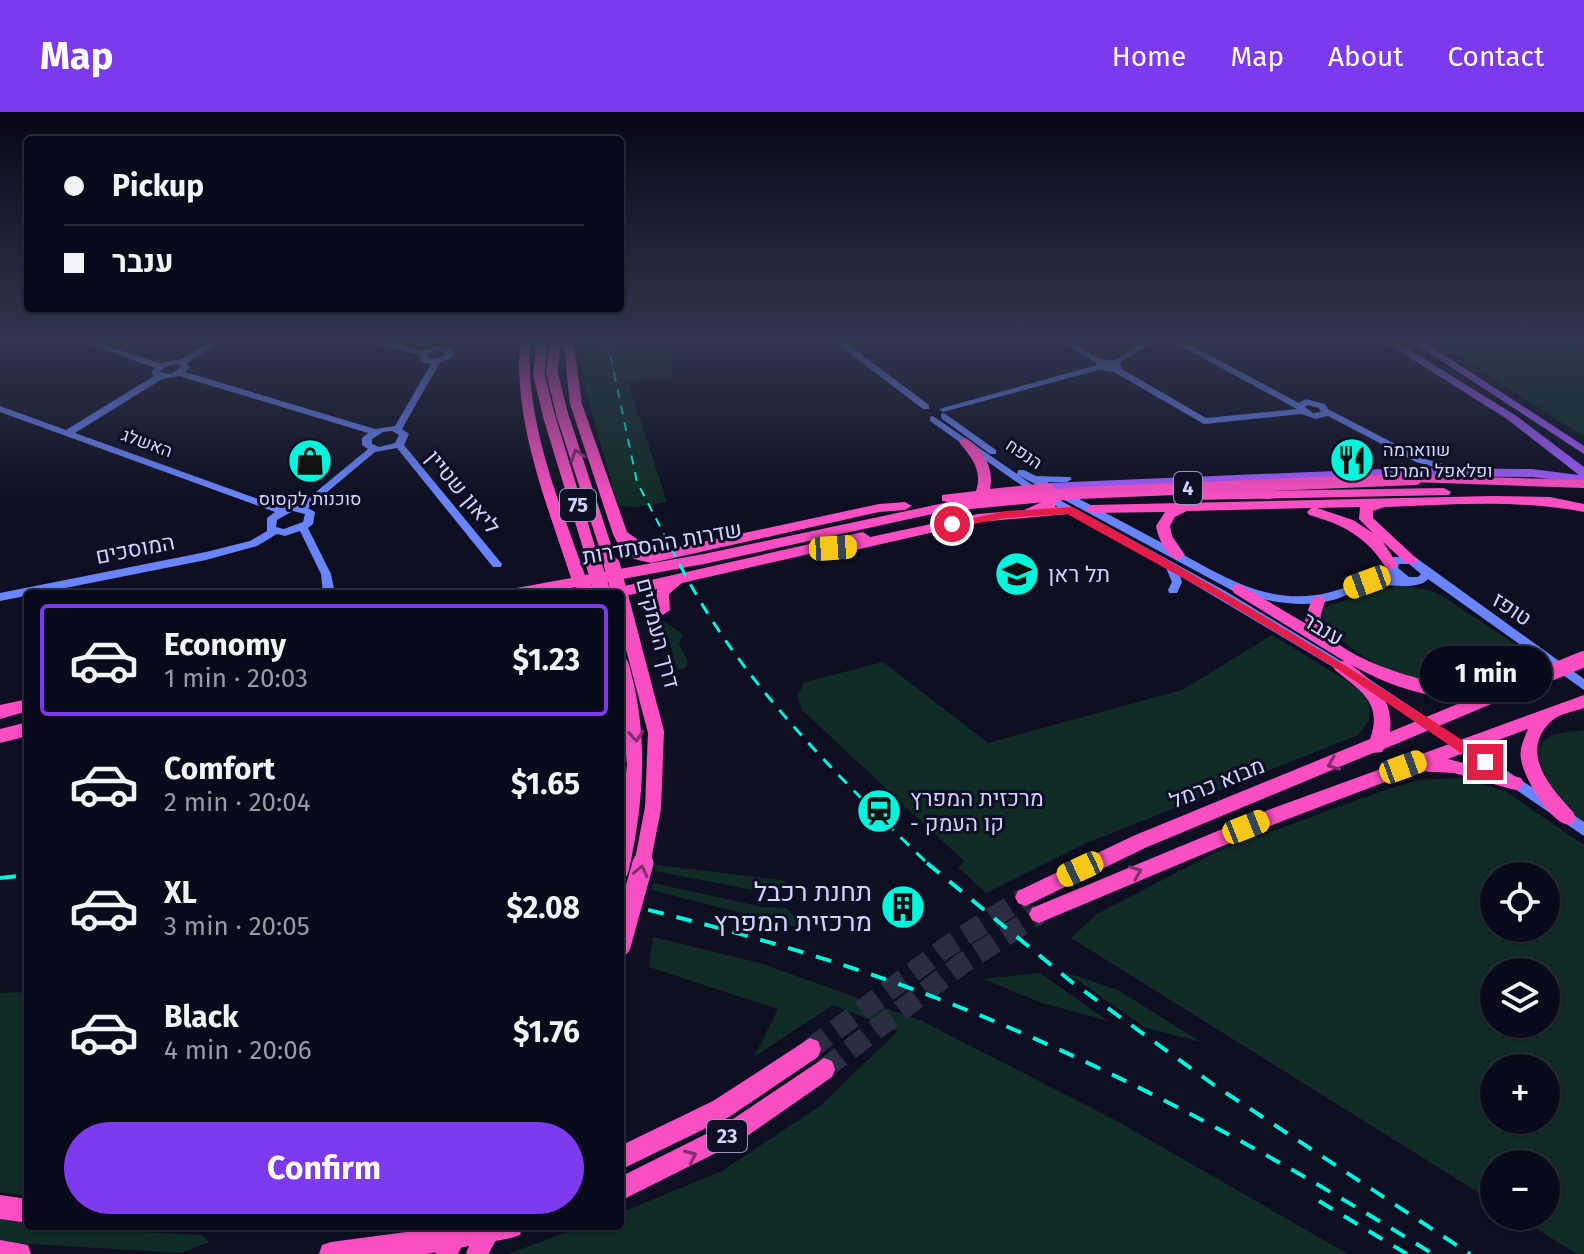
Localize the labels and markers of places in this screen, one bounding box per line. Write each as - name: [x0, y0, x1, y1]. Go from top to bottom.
- restaurant icon: שווארמה ופלאפל המרכז: [1328, 436, 1376, 484]
- shop icon: סוכנות לקסוס: [286, 437, 334, 485]
- place label: שווארמה ופלאפל המרכז: [1383, 439, 1493, 482]
- place label: סוכנות לקסוס: [259, 488, 361, 510]
- school or university icon: תל ראן: [993, 550, 1041, 598]
- place label: תל ראן: [1048, 561, 1110, 588]
- place label: מרכזית המפרץ - קו העמק: [910, 785, 1044, 837]
- station icon: מרכזית המפרץ - קו העמק: [855, 787, 903, 835]
- place label: תחנת רכבל מרכזית המפרץ: [714, 877, 872, 938]
- building icon: תחנת רכבל מרכזית המפרץ: [879, 883, 927, 931]

